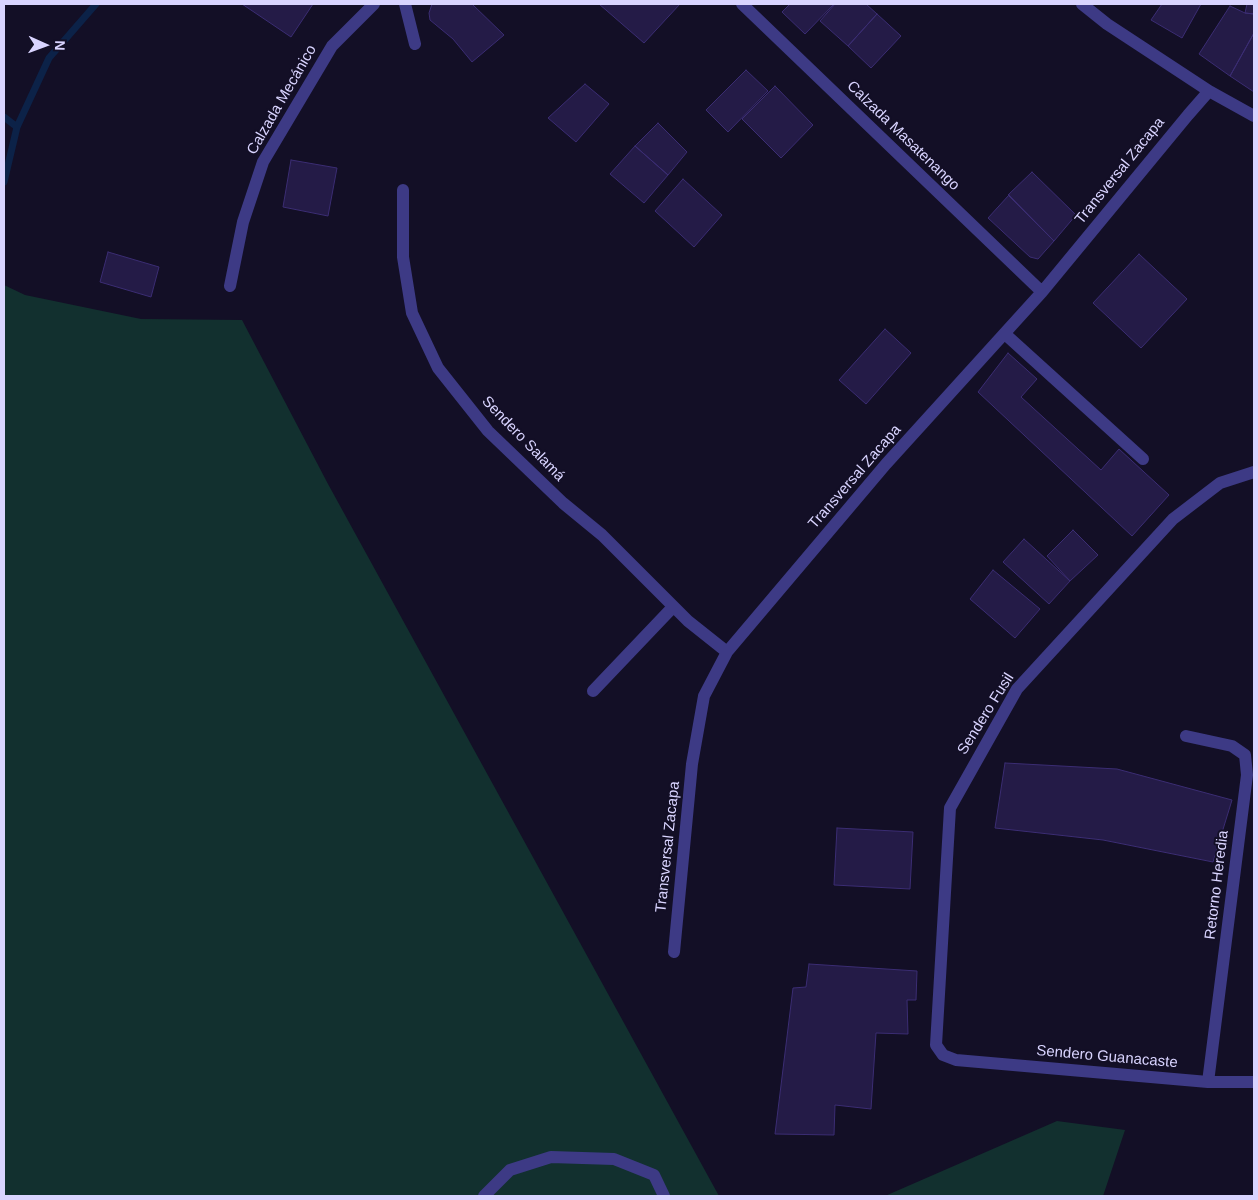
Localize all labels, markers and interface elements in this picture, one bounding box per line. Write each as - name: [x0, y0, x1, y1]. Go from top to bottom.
- north arrow: [20, 20, 70, 70]
- text: N: [52, 40, 68, 51]
- street label: Calzada Mecánico: [243, 42, 321, 158]
- street label: Calzada Masatenango: [843, 77, 963, 195]
- street label: Transversal Zacapa: [1071, 114, 1169, 228]
- street label: Sendero Salamá: [478, 393, 568, 485]
- street label: Transversal Zacapa: [805, 421, 905, 533]
- street label: Sendero Fusil: [954, 670, 1018, 758]
- street label: Transversal Zacapa: [652, 780, 684, 914]
- street label: Retorno Heredia: [1201, 829, 1233, 941]
- street label: Sendero Guanacaste: [1036, 1042, 1178, 1072]

